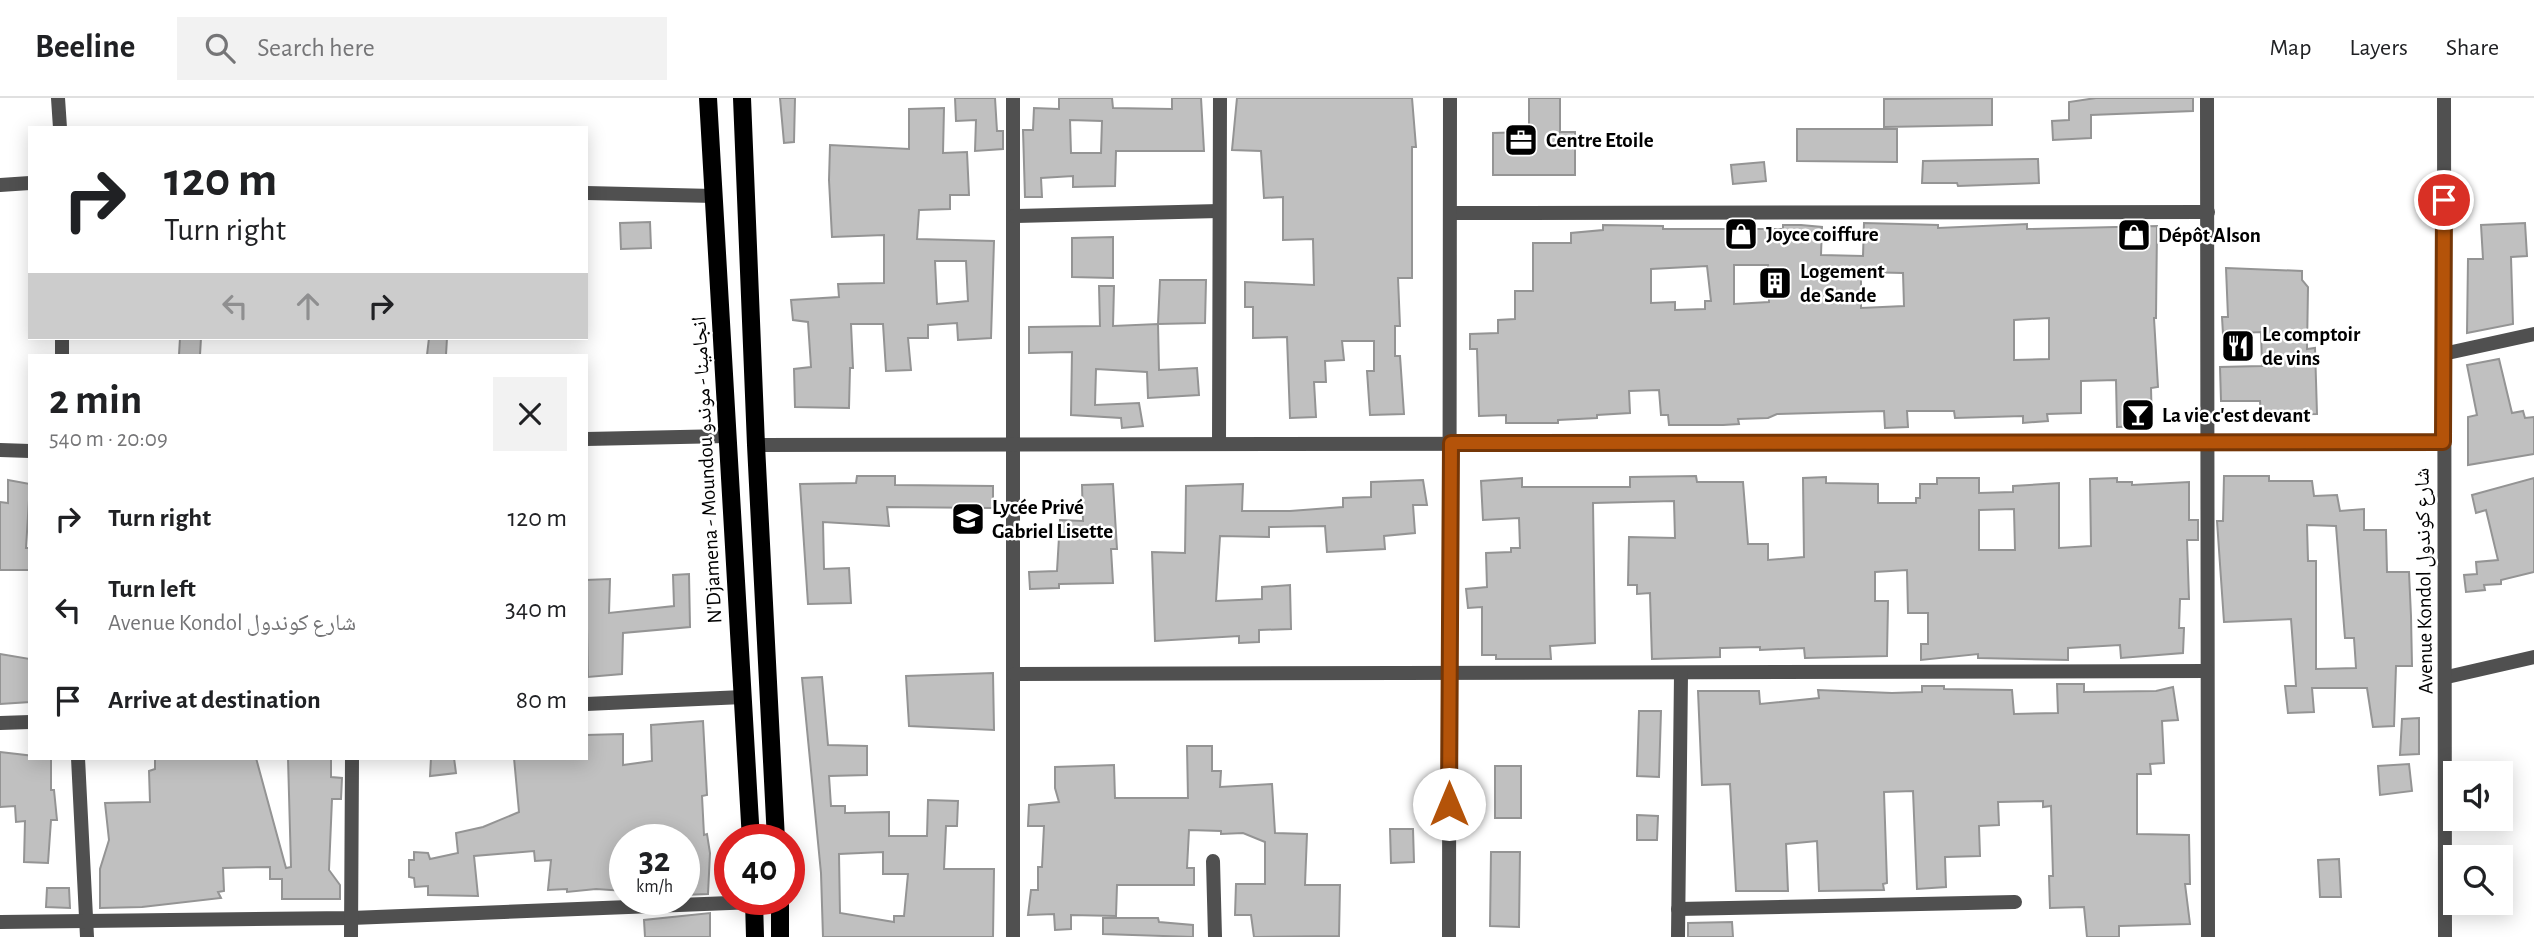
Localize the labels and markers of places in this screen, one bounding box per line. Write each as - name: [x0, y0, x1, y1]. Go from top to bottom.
- office icon: Centre Etoile: [1502, 121, 1540, 159]
- place label: Centre Etoile: [1546, 130, 1654, 151]
- pin: [2414, 170, 2474, 230]
- shop icon: Joyce coiffure: [1722, 215, 1760, 253]
- shop icon: Dépôt Alson: [2115, 216, 2153, 254]
- place label: Joyce coiffure: [1766, 224, 1879, 245]
- place label: Dépôt Alson: [2158, 225, 2261, 246]
- place label: Logement de Sande: [1800, 261, 1885, 306]
- building icon: Logement de Sande: [1756, 264, 1794, 302]
- place label: Le comptoir de vins: [2262, 324, 2361, 369]
- restaurant icon: Le comptoir de vins: [2219, 327, 2257, 365]
- bar icon: La vie c'est devant: [2119, 396, 2157, 434]
- place label: La vie c'est devant: [2162, 405, 2310, 426]
- place label: Lycée Privé Gabriel Lisette: [992, 497, 1113, 542]
- school or university icon: Lycée Privé Gabriel Lisette: [949, 500, 987, 538]

